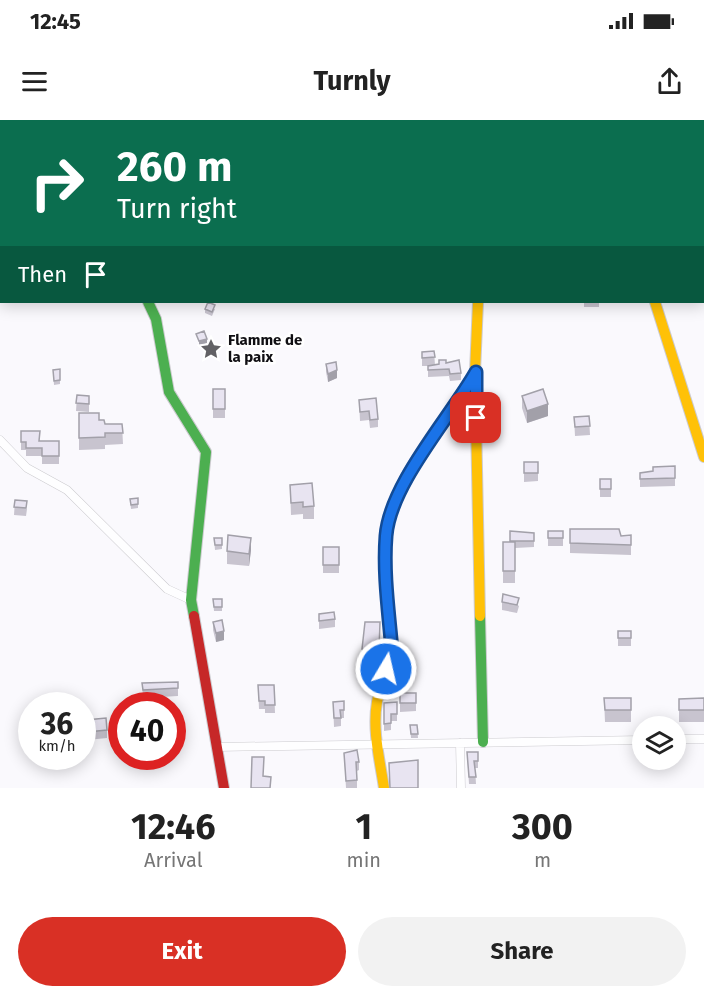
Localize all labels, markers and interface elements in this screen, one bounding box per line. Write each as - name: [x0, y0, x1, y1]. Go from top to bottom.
- text: 12:45: [30, 8, 81, 35]
- icon: menu: [18, 65, 51, 98]
- text: Turnly: [313, 65, 391, 97]
- icon: share: [653, 65, 686, 98]
- text: 260 m: [117, 142, 232, 192]
- icon: right: [18, 144, 96, 222]
- text: Turn right: [117, 193, 237, 225]
- icon: arrive: [79, 258, 112, 291]
- text: Then: [18, 261, 67, 288]
- place label: Flamme de la paix: [228, 331, 302, 366]
- place icon: Flamme de la paix: [199, 337, 223, 361]
- pin: [450, 392, 501, 443]
- icon: arrive: [459, 401, 492, 434]
- position arrow: [354, 637, 418, 701]
- speed limit sign: 40: [108, 692, 186, 770]
- text: 36: [41, 706, 73, 742]
- map controls: [632, 716, 686, 770]
- button: layers: [632, 716, 686, 770]
- text: km/h: [38, 737, 76, 755]
- text: 12:46: [131, 805, 215, 849]
- text: 1: [355, 805, 372, 849]
- text: 300: [512, 805, 573, 849]
- text: Arrival: [144, 848, 203, 872]
- text: min: [347, 848, 381, 872]
- text: m: [534, 848, 551, 872]
- button: Exit: [18, 917, 346, 986]
- button: Share: [358, 917, 686, 986]

